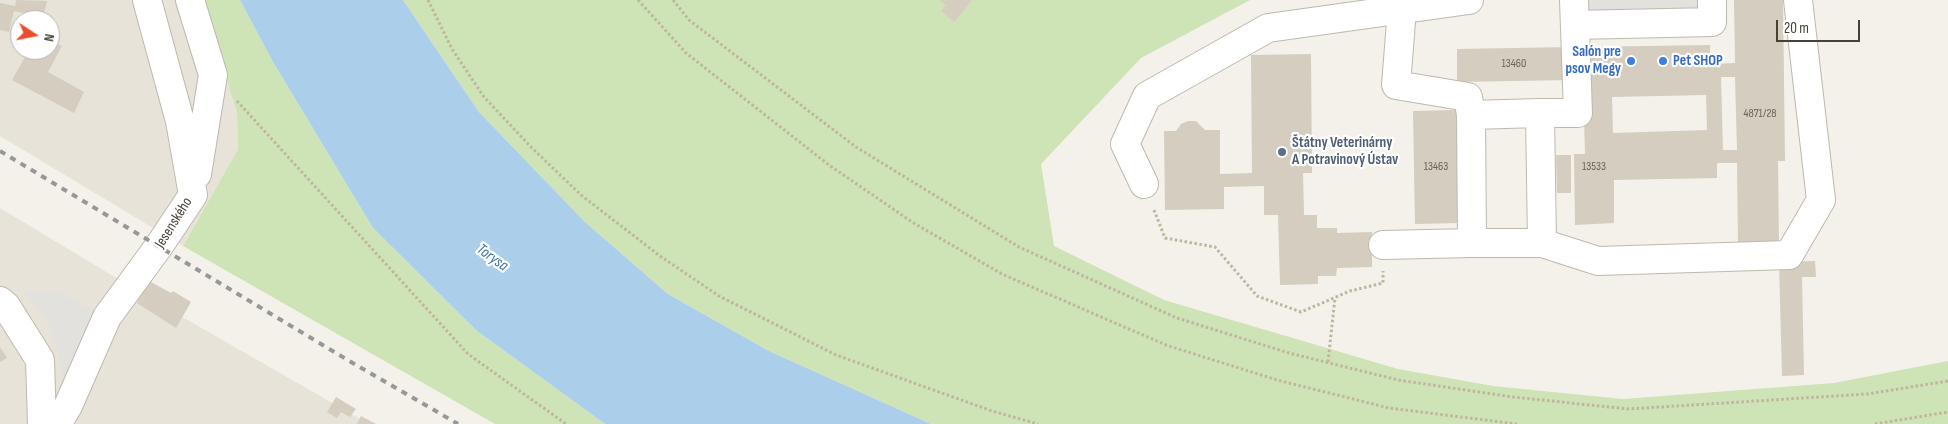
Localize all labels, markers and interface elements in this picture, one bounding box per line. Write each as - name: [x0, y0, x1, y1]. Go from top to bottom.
- north arrow: [10, 10, 60, 60]
- scale bar: [1778, 10, 1862, 42]
- text: 20 m: [1784, 19, 1809, 38]
- text: N: [40, 32, 58, 43]
- place label: Salón pre psov Megy: [1565, 43, 1621, 78]
- place label: Pet SHOP: [1673, 52, 1723, 70]
- marker: Salón pre psov Megy: [1625, 55, 1637, 67]
- marker: Pet SHOP: [1657, 55, 1669, 67]
- house number: 13460: [1502, 57, 1526, 71]
- house number: 4871/28: [1743, 107, 1777, 121]
- place label: Štátny Veterinárny A Potravinový Ústav: [1292, 134, 1398, 169]
- marker: Štátny Veterinárny A Potravinový Ústav: [1276, 146, 1288, 158]
- house number: 13463: [1424, 160, 1448, 174]
- house number: 13533: [1582, 160, 1606, 174]
- street label: Jesenského: [151, 194, 197, 252]
- water label: Torysa: [472, 240, 512, 276]

